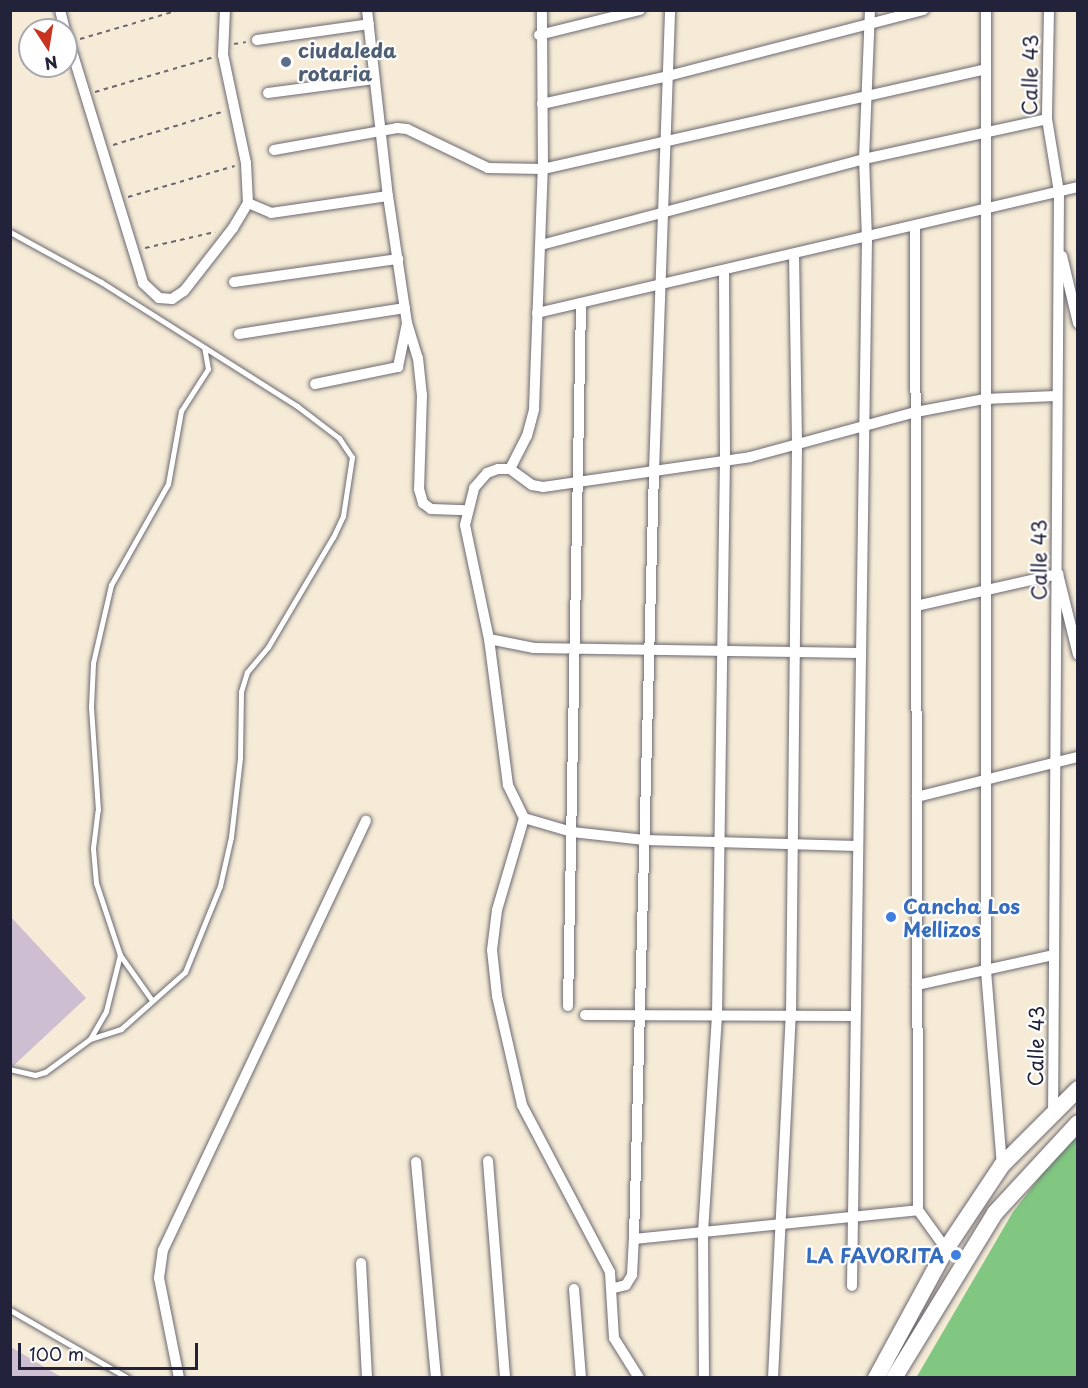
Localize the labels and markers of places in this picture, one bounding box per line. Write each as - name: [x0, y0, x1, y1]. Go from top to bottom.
- place label: ciudaleda rotaria: [298, 39, 397, 86]
- marker: ciudaleda rotaria: [279, 55, 293, 69]
- place label: Cancha Los Mellizos: [903, 894, 1020, 941]
- marker: Cancha Los Mellizos: [884, 910, 898, 924]
- place label: LA FAVORITA: [806, 1243, 944, 1267]
- marker: LA FAVORITA: [949, 1248, 963, 1262]

